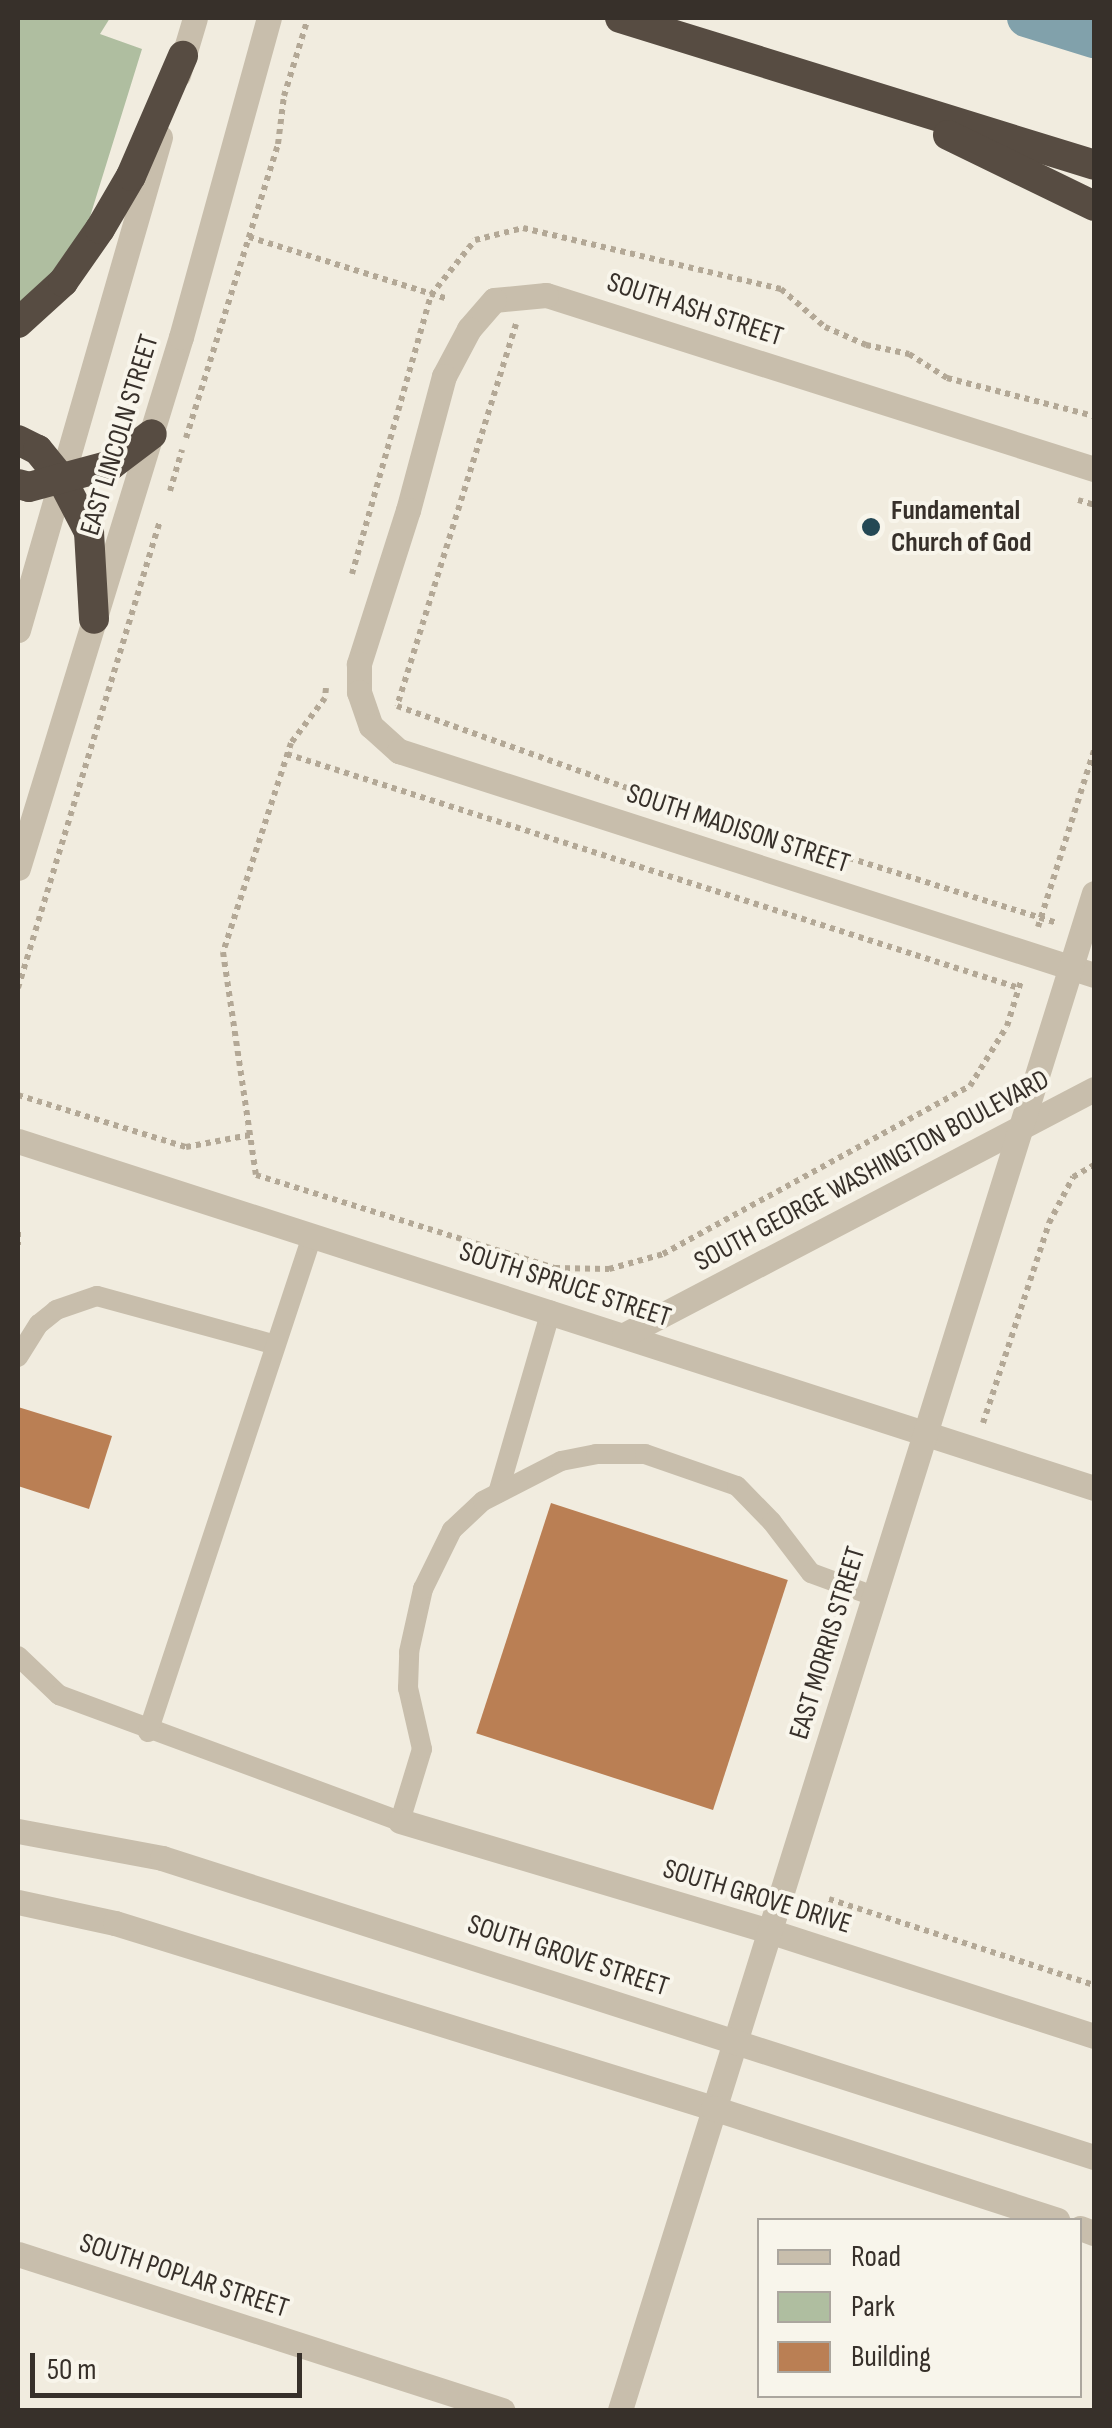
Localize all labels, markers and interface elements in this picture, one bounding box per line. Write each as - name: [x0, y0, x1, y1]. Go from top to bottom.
- street label: SOUTH ASH STREET: [603, 266, 787, 354]
- street label: EAST LINCOLN STREET: [74, 331, 166, 539]
- place label: Fundamental Church of God: [891, 494, 1031, 560]
- marker: Fundamental Church of God: [860, 516, 882, 538]
- street label: SOUTH MADISON STREET: [622, 777, 854, 881]
- street label: SOUTH GEORGE WASHINGTON BOULEVARD: [689, 1063, 1055, 1279]
- street label: SOUTH SPRUCE STREET: [455, 1235, 675, 1335]
- street label: EAST MORRIS STREET: [783, 1543, 873, 1743]
- street label: SOUTH GROVE DRIVE: [659, 1852, 855, 1942]
- street label: SOUTH GROVE STREET: [463, 1908, 673, 2004]
- legend: [757, 2218, 1082, 2398]
- street label: SOUTH POPLAR STREET: [75, 2226, 293, 2326]
- text: Road: [851, 2239, 901, 2275]
- text: Park: [851, 2289, 895, 2325]
- scale bar: [35, 2333, 308, 2395]
- text: Building: [851, 2339, 931, 2375]
- text: 50 m: [47, 2352, 96, 2388]

